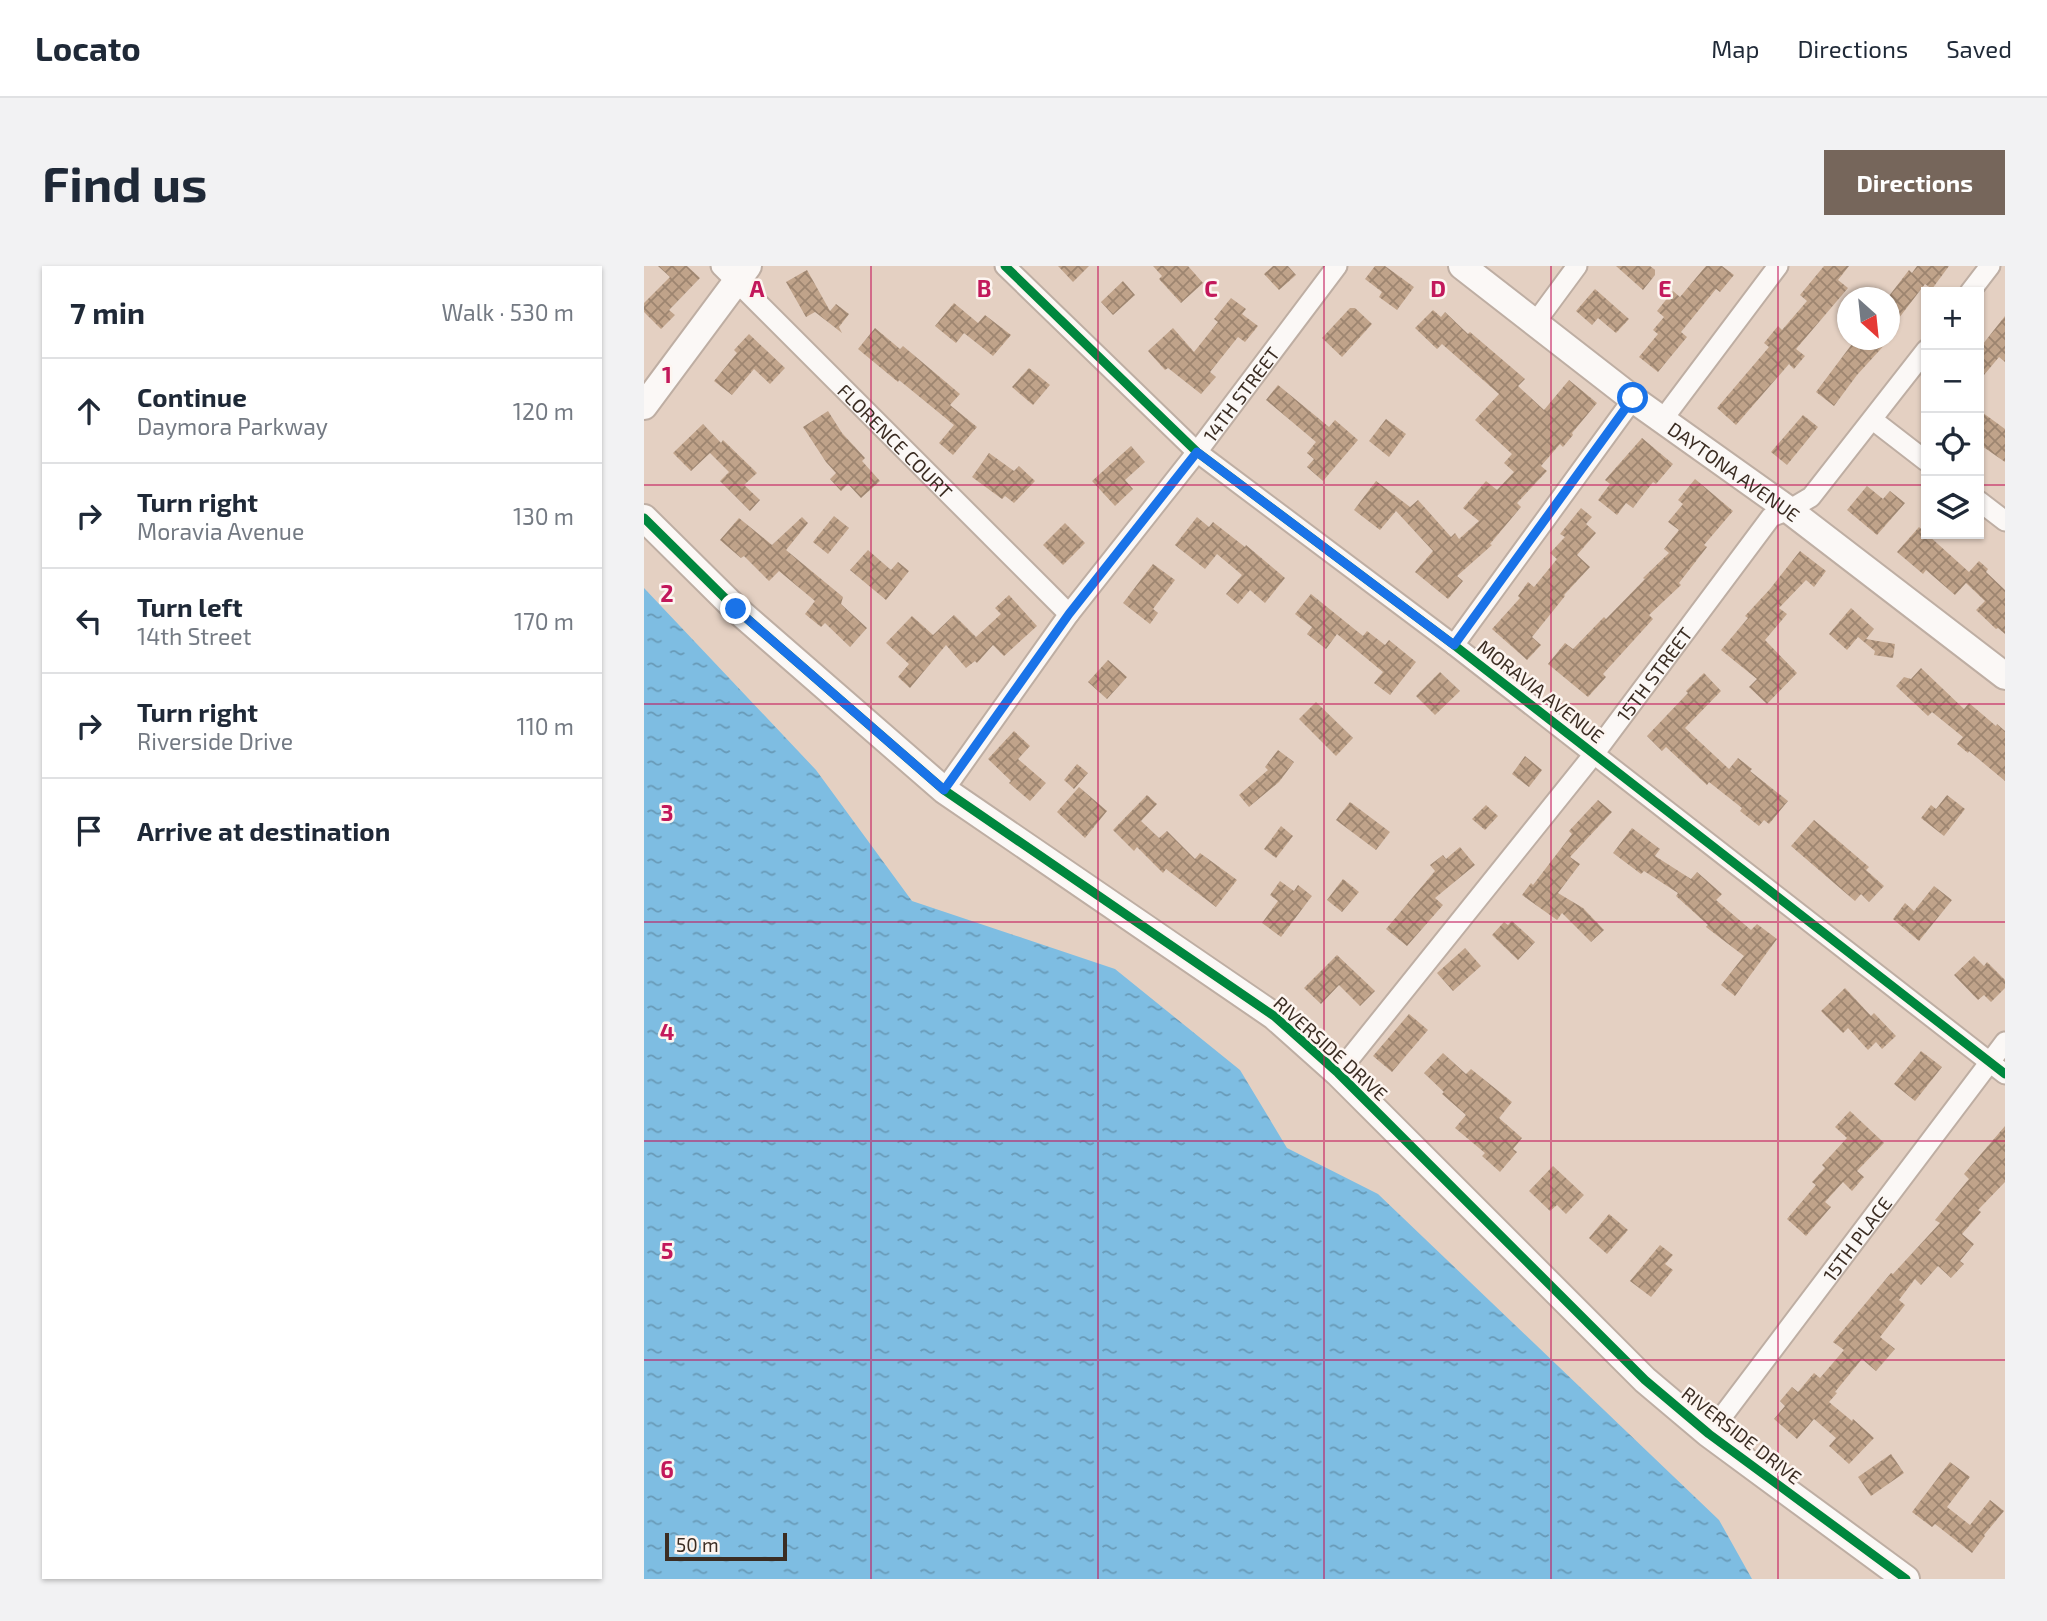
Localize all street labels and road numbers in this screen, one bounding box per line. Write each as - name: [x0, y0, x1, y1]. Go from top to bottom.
- street label: 14TH STREET: [1198, 342, 1284, 446]
- street label: FLORENCE COURT: [834, 379, 958, 503]
- street label: DAYTONA AVENUE: [1664, 416, 1805, 526]
- street label: 15TH STREET: [1611, 622, 1696, 725]
- street label: MORAVIA AVENUE: [1473, 635, 1609, 747]
- street label: RIVERSIDE DRIVE: [1269, 991, 1393, 1105]
- street label: 15TH PLACE: [1817, 1192, 1896, 1285]
- street label: RIVERSIDE DRIVE: [1678, 1381, 1806, 1489]

